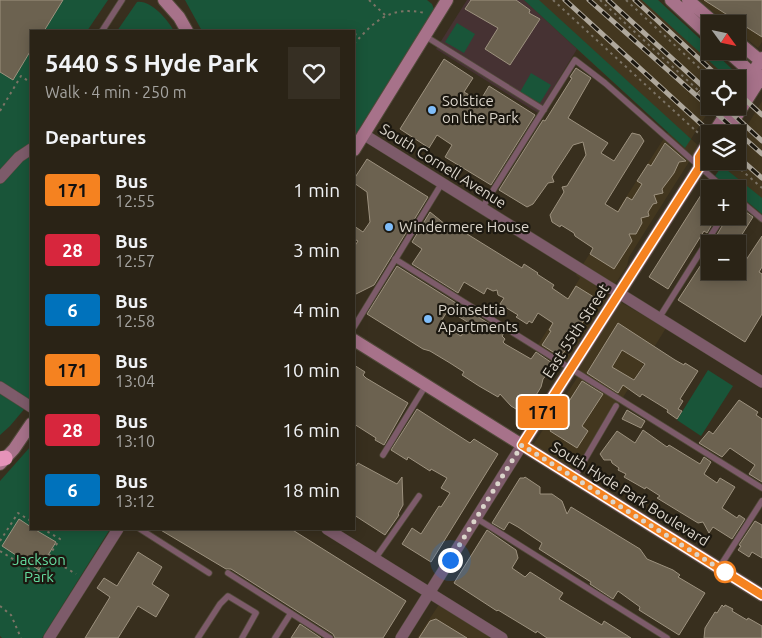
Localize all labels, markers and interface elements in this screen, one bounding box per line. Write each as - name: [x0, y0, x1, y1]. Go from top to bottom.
- north arrow: [701, 15, 746, 60]
- map controls: [701, 15, 746, 280]
- button: heart: [288, 47, 340, 99]
- text: 5440 S S Hyde Park: [45, 50, 258, 77]
- button: locate: [701, 70, 746, 115]
- text: Walk · 4 min · 250 m: [45, 83, 187, 101]
- place label: Solstice on the Park: [442, 92, 519, 126]
- marker: Solstice on the Park: [426, 104, 438, 116]
- street label: South Cornell Avenue: [377, 120, 509, 211]
- button: layers: [701, 125, 746, 170]
- text: Departures: [45, 126, 146, 148]
- text: Bus: [115, 170, 148, 192]
- text: 1 min: [293, 179, 340, 201]
- text: 171: [57, 180, 88, 200]
- button: +: [701, 180, 746, 225]
- text: 12:55: [115, 192, 155, 210]
- place label: Windermere House: [399, 218, 529, 235]
- marker: Windermere House: [383, 221, 395, 233]
- text: Bus: [115, 230, 148, 252]
- button: −: [701, 235, 746, 280]
- text: 3 min: [293, 239, 340, 261]
- text: 28: [62, 240, 83, 260]
- text: 12:57: [115, 252, 155, 270]
- street label: East 55th Street: [539, 280, 612, 381]
- text: Bus: [115, 290, 148, 312]
- text: 4 min: [293, 299, 340, 321]
- text: 6: [67, 300, 78, 320]
- place label: Poinsettia Apartments: [438, 301, 518, 335]
- text: 12:58: [115, 312, 155, 330]
- marker: Poinsettia Apartments: [422, 313, 434, 325]
- text: Bus: [115, 350, 148, 372]
- text: 10 min: [282, 359, 340, 381]
- text: 171: [57, 360, 88, 380]
- text: 13:04: [115, 372, 155, 390]
- line badge: 171: [514, 396, 572, 428]
- text: 171: [528, 402, 558, 422]
- text: Bus: [115, 410, 148, 432]
- text: 16 min: [282, 419, 340, 441]
- text: 28: [62, 420, 83, 440]
- text: 13:10: [115, 432, 155, 450]
- street label: South Hyde Park Boulevard: [548, 438, 712, 549]
- text: Bus: [115, 470, 148, 492]
- text: 18 min: [282, 479, 340, 501]
- text: 6: [67, 480, 78, 500]
- text: 13:12: [115, 492, 155, 510]
- your location: [438, 548, 463, 573]
- park label: Jackson Park: [12, 551, 66, 585]
- unlabelled marker: [714, 561, 736, 583]

